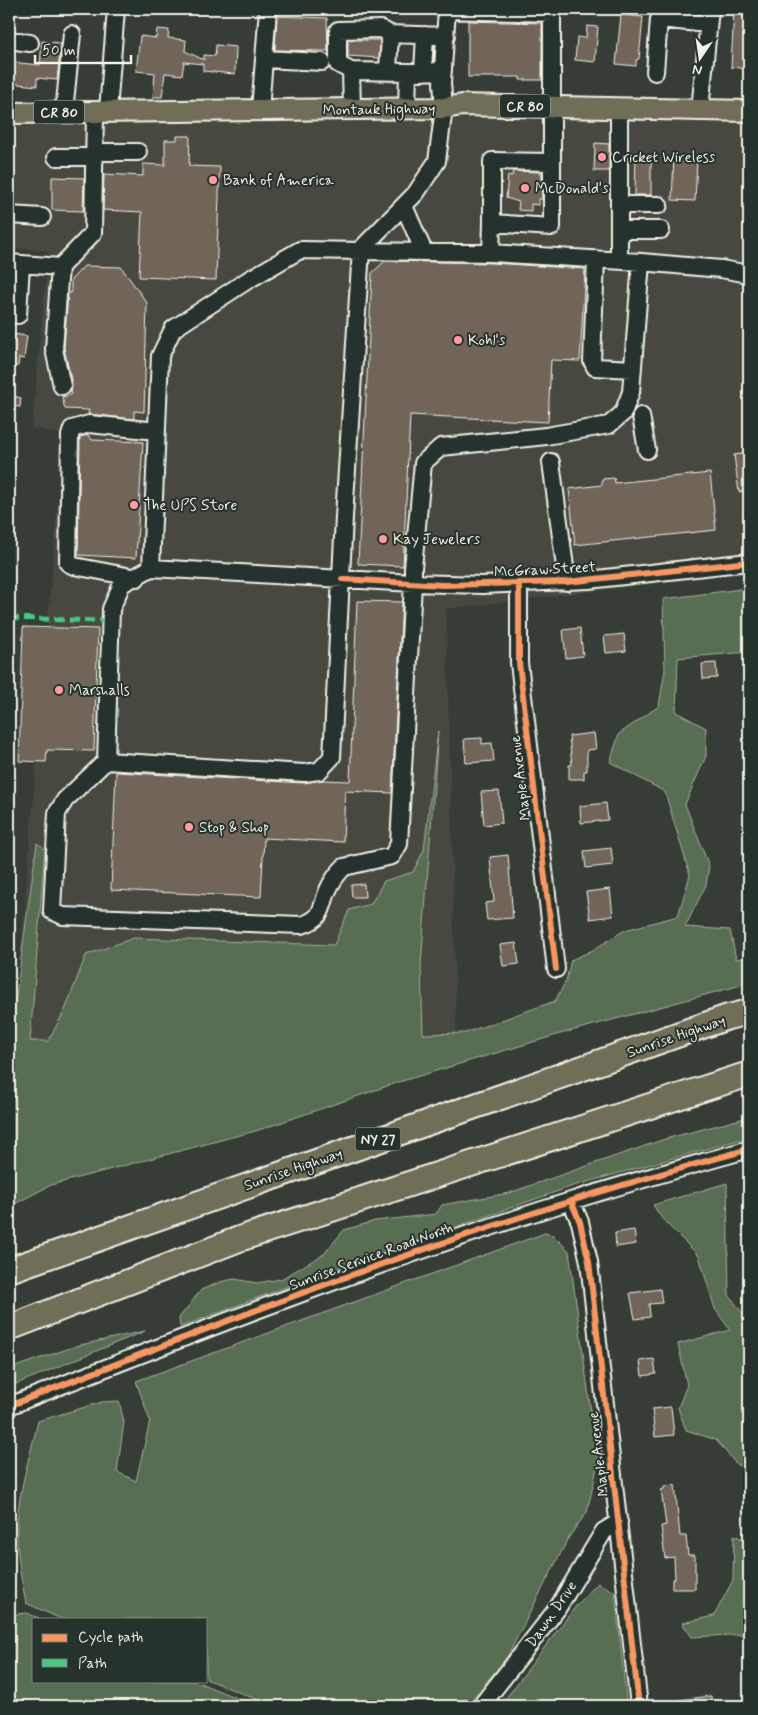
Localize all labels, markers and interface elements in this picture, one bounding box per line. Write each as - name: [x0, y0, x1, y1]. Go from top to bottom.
- scale bar: [35, 32, 131, 64]
- north arrow: [676, 32, 726, 82]
- text: 50 m: [42, 41, 76, 61]
- text: N: [691, 60, 704, 80]
- road number: CR 80: [500, 94, 550, 118]
- street label: Montauk Highway: [322, 99, 436, 122]
- road number: CR 80: [34, 100, 84, 124]
- place label: Cricket Wireless: [612, 148, 716, 168]
- marker: Cricket Wireless: [596, 151, 608, 163]
- place label: Bank of America: [223, 171, 335, 191]
- marker: Bank of America: [207, 174, 219, 186]
- place label: McDonald's: [535, 179, 609, 199]
- marker: McDonald's: [519, 182, 531, 194]
- place label: Kohl's: [468, 331, 506, 351]
- marker: Kohl's: [452, 334, 464, 346]
- place label: The UPS Store: [144, 496, 237, 516]
- marker: The UPS Store: [128, 499, 140, 511]
- place label: Kay Jewelers: [393, 530, 480, 550]
- marker: Kay Jewelers: [377, 533, 389, 545]
- street label: McGraw Street: [494, 557, 596, 583]
- place label: Marshalls: [69, 681, 130, 701]
- marker: Marshalls: [53, 684, 65, 696]
- street label: Maple Avenue: [506, 734, 536, 822]
- place label: Stop & Shop: [199, 818, 269, 838]
- marker: Stop & Shop: [183, 821, 195, 833]
- street label: Sunrise Highway: [624, 1011, 729, 1064]
- road number: NY 27: [356, 1128, 400, 1150]
- street label: Sunrise Highway: [241, 1144, 346, 1197]
- street label: Sunrise Service Road North: [287, 1218, 456, 1296]
- street label: Maple Avenue: [584, 1410, 614, 1498]
- street label: Dawn Drive: [522, 1577, 582, 1652]
- legend: [32, 1618, 208, 1682]
- text: Cycle path: [78, 1628, 143, 1648]
- text: Path: [78, 1654, 107, 1674]

